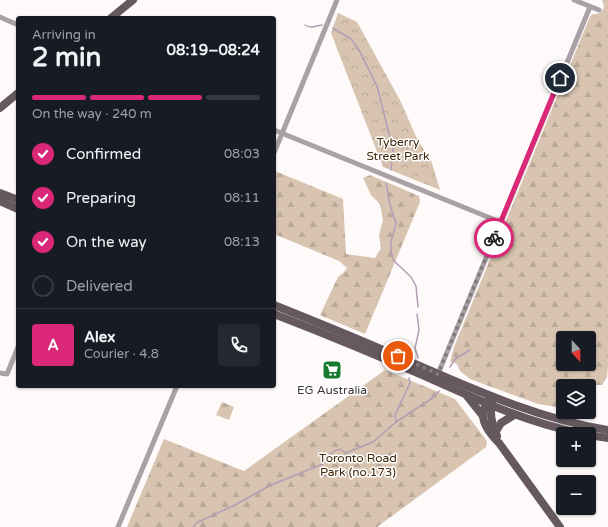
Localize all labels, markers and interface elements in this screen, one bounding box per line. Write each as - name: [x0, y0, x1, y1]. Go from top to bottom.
- text: Arriving in: [32, 27, 96, 43]
- text: 08:19–08:24: [167, 41, 260, 59]
- text: 2 min: [32, 42, 101, 73]
- pin: [543, 61, 577, 95]
- icon: home: [549, 67, 571, 89]
- text: On the way · 240 m: [32, 106, 152, 122]
- park label: Tyberry Street Park: [366, 135, 430, 163]
- icon: check: [32, 143, 54, 165]
- text: Confirmed: [66, 145, 141, 163]
- text: 08:03: [224, 146, 260, 162]
- icon: check: [32, 187, 54, 209]
- text: Preparing: [66, 189, 136, 207]
- text: 08:11: [224, 190, 260, 206]
- courier: [474, 218, 514, 258]
- icon: bike: [483, 227, 505, 249]
- icon: check: [32, 231, 54, 253]
- text: On the way: [66, 233, 146, 251]
- text: 08:13: [224, 234, 260, 250]
- text: Delivered: [66, 277, 133, 295]
- button: phone: [218, 324, 260, 366]
- text: Alex: [84, 328, 115, 346]
- north arrow: [556, 331, 596, 371]
- map controls: [556, 331, 596, 515]
- text: A: [47, 336, 59, 354]
- pin: [381, 339, 415, 373]
- icon: bag: [387, 345, 409, 367]
- text: Courier · 4.8: [84, 346, 159, 362]
- supermarket icon: EG Australia: [321, 359, 343, 381]
- button: layers: [556, 379, 596, 419]
- place label: EG Australia: [297, 383, 367, 397]
- button: +: [556, 427, 596, 467]
- park label: Toronto Road Park (no.173): [319, 451, 397, 479]
- button: −: [556, 475, 596, 515]

